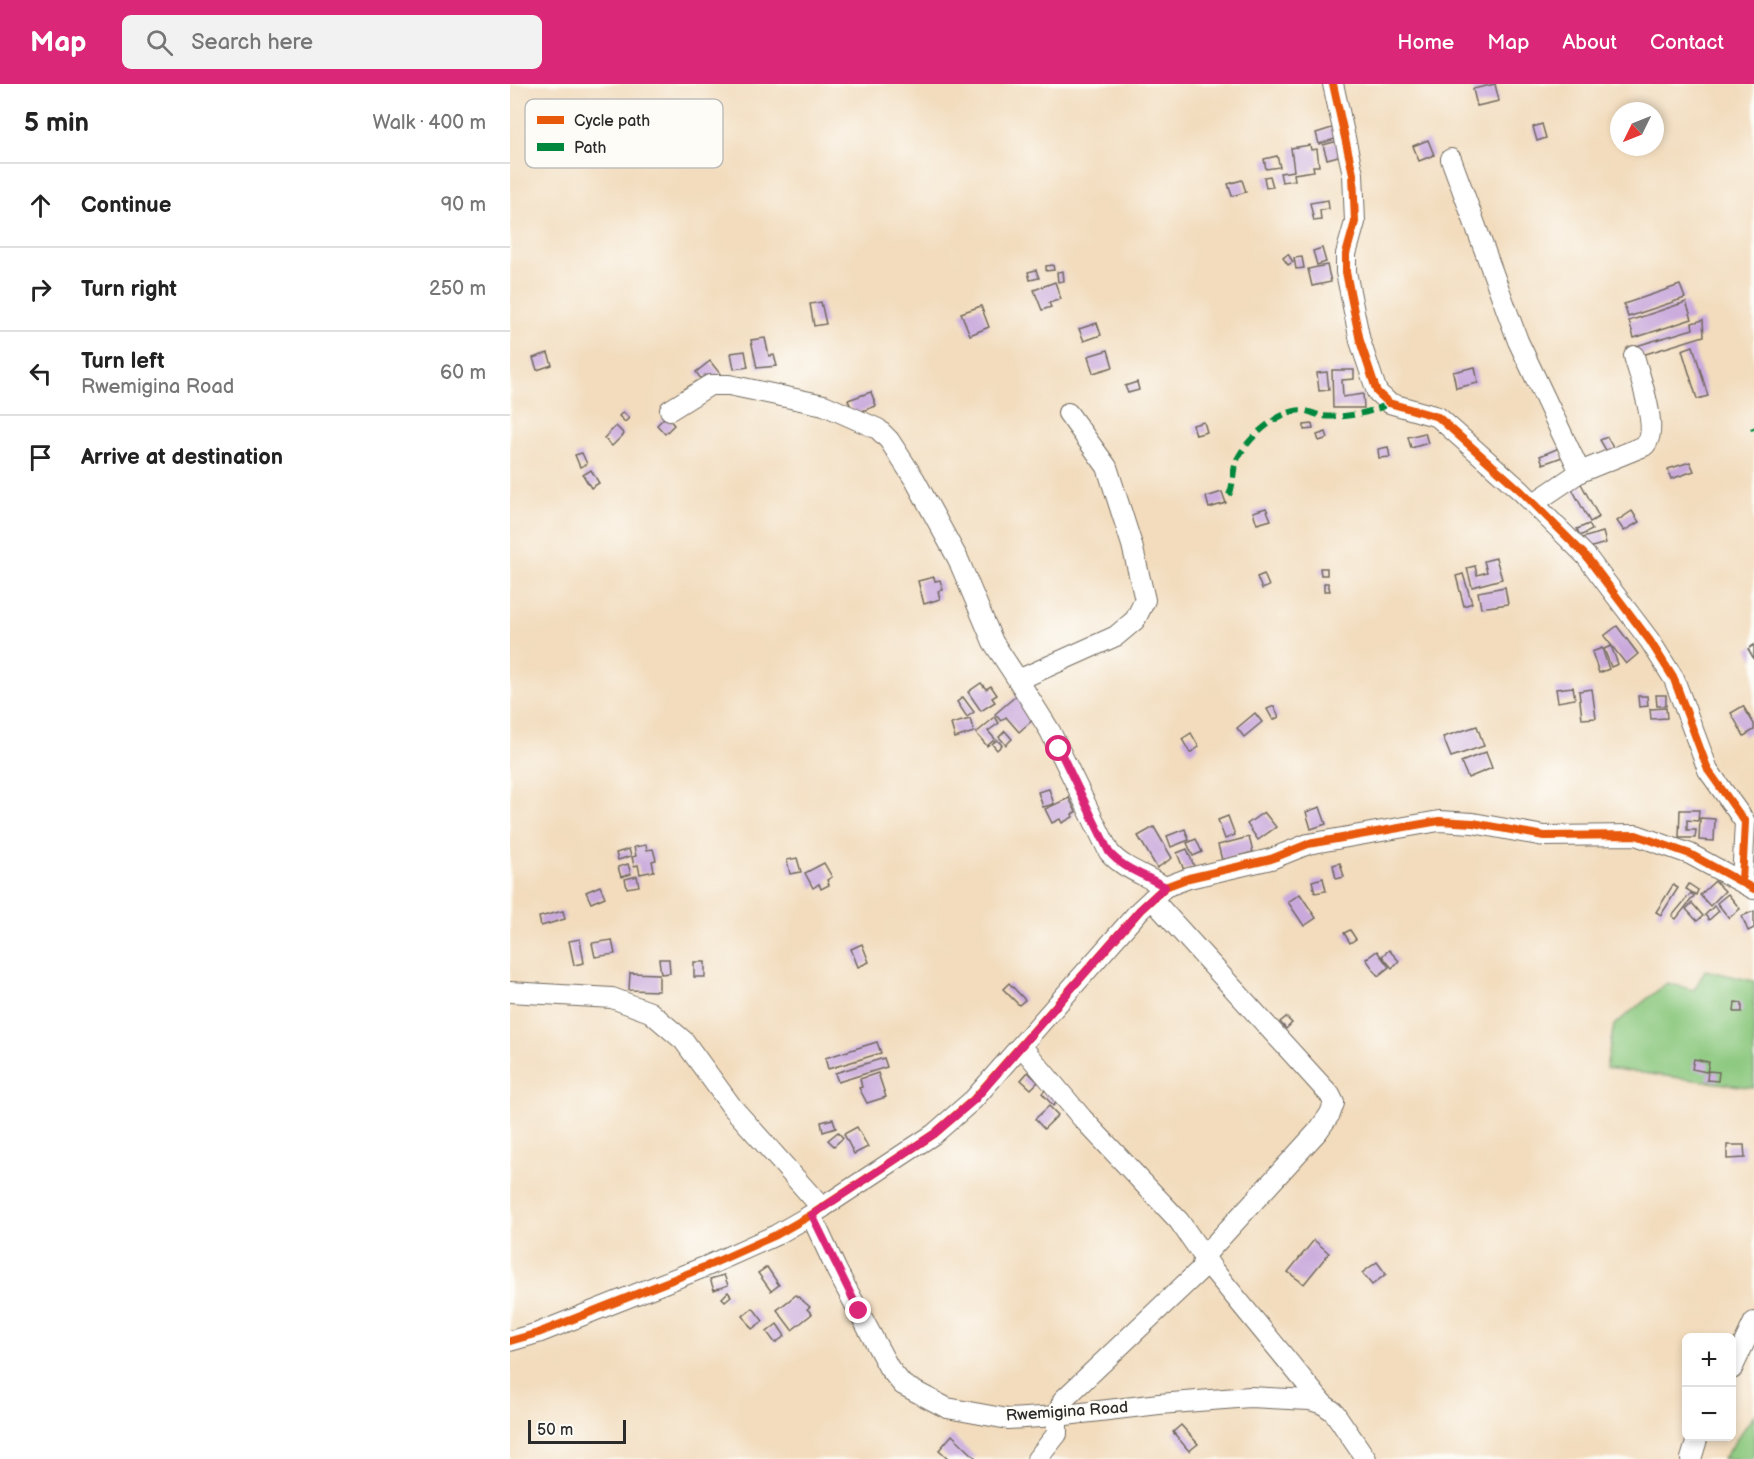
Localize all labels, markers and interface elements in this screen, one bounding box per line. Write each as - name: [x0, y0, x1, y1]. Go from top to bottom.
- search box: [122, 15, 542, 69]
- text: Map: [30, 26, 86, 59]
- icon: search: [143, 26, 176, 59]
- text: Search here: [191, 29, 313, 56]
- text: Home: [1397, 30, 1454, 55]
- text: Map: [1487, 30, 1529, 55]
- text: About: [1562, 30, 1617, 55]
- text: Contact: [1650, 30, 1724, 55]
- legend: [525, 99, 723, 168]
- north arrow: [1610, 102, 1664, 156]
- text: 5 min: [24, 108, 89, 139]
- text: Walk · 400 m: [373, 111, 486, 135]
- text: Cycle path: [574, 112, 650, 131]
- text: Path: [574, 139, 606, 158]
- icon: ahead: [24, 189, 57, 222]
- text: Continue: [81, 192, 171, 219]
- text: 90 m: [441, 193, 486, 217]
- icon: right: [24, 273, 57, 306]
- text: Turn right: [81, 276, 177, 303]
- text: 250 m: [429, 277, 486, 301]
- text: Turn left: [81, 348, 165, 375]
- icon: left: [24, 357, 57, 390]
- text: 60 m: [440, 361, 486, 385]
- text: Rwemigina Road: [81, 375, 234, 399]
- icon: arrive: [24, 441, 57, 474]
- text: Arrive at destination: [81, 444, 283, 471]
- route start: [1045, 735, 1071, 761]
- route end: [845, 1297, 871, 1323]
- map controls: [1682, 1333, 1736, 1441]
- button: +: [1682, 1333, 1736, 1387]
- button: −: [1682, 1387, 1736, 1441]
- street label: Rwemigina Road: [1005, 1398, 1129, 1426]
- scale bar: [528, 1417, 626, 1444]
- text: 50 m: [537, 1421, 573, 1440]

